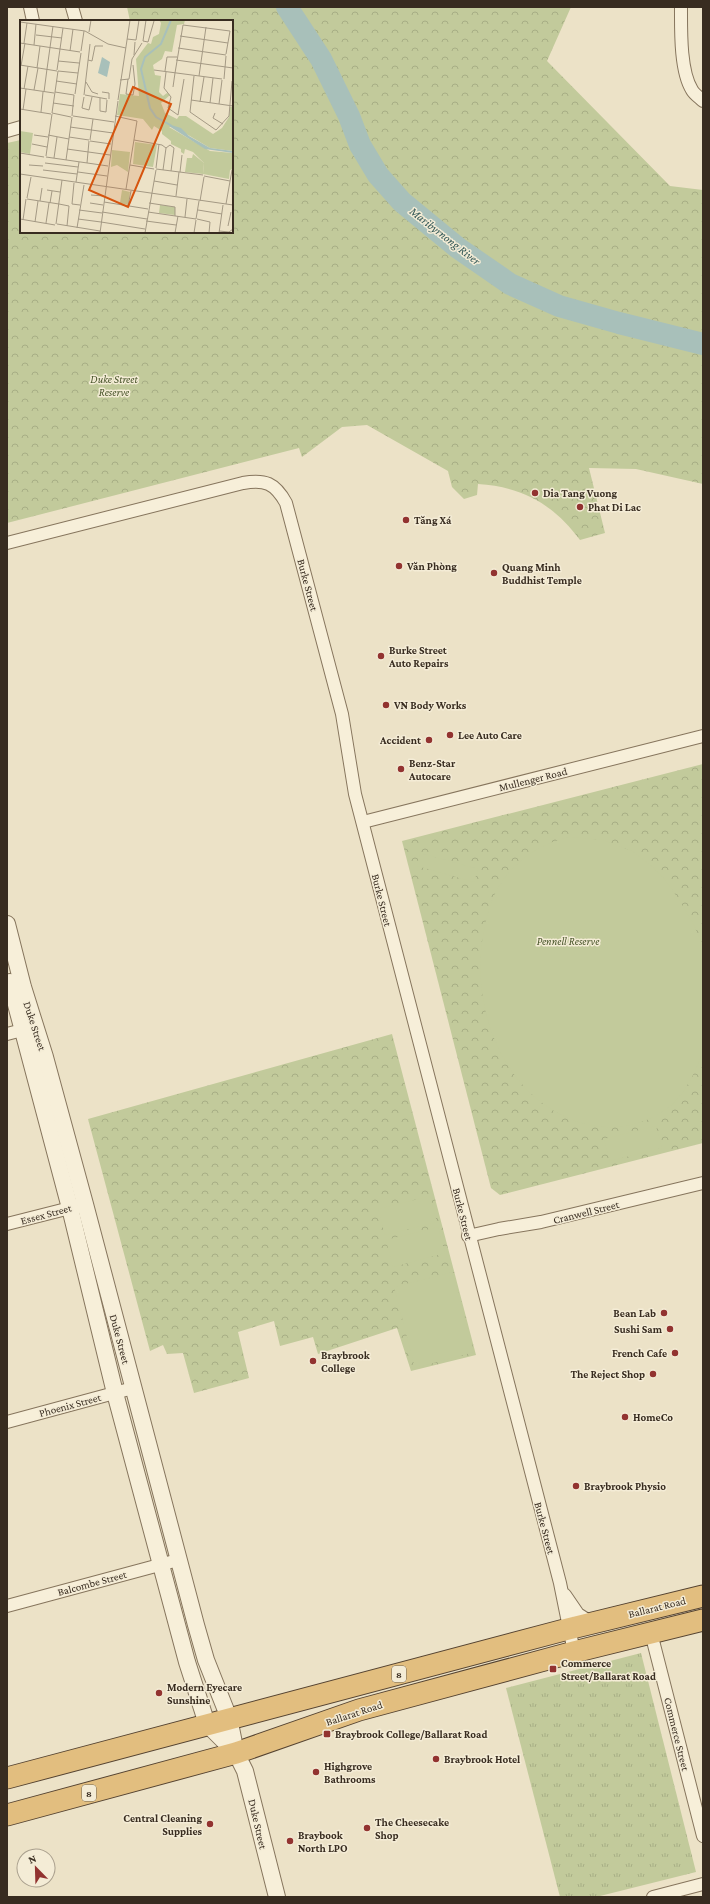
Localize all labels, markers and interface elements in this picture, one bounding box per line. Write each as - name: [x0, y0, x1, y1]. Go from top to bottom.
- inset map: [20, 20, 233, 233]
- water label: Maribyrnong River: [406, 203, 484, 268]
- park label: Duke Street Reserve: [90, 373, 138, 398]
- place label: Dia Tang Vuong: [543, 487, 617, 499]
- marker: Dia Tang Vuong: [530, 488, 540, 498]
- place label: Phat Di Lac: [588, 501, 641, 513]
- marker: Phat Di Lac: [575, 502, 585, 512]
- place label: Tăng Xá: [414, 514, 452, 526]
- marker: Tăng Xá: [401, 515, 411, 525]
- street label: Burke Street: [295, 558, 321, 613]
- place label: Văn Phòng: [406, 560, 457, 572]
- marker: Văn Phòng: [394, 561, 404, 571]
- place label: Quang Minh Buddhist Temple: [502, 561, 582, 586]
- marker: Quang Minh Buddhist Temple: [489, 568, 499, 578]
- place label: Burke Street Auto Repairs: [388, 644, 449, 669]
- marker: Burke Street Auto Repairs: [376, 651, 386, 661]
- place label: VN Body Works: [393, 699, 467, 711]
- marker: VN Body Works: [381, 700, 391, 710]
- place label: Lee Auto Care: [458, 729, 522, 741]
- marker: Lee Auto Care: [445, 730, 455, 740]
- place label: Accident: [379, 734, 421, 746]
- marker: Accident: [424, 735, 434, 745]
- place label: Benz-Star Autocare: [408, 757, 456, 782]
- marker: Benz-Star Autocare: [396, 764, 406, 774]
- street label: Mullenger Road: [498, 765, 569, 794]
- street label: Burke Street: [370, 873, 394, 928]
- park label: Pennell Reserve: [537, 935, 600, 947]
- street label: Duke Street: [21, 1000, 49, 1052]
- street label: Burke Street: [451, 1187, 475, 1242]
- street label: Cranwell Street: [552, 1198, 621, 1226]
- street label: Essex Street: [19, 1201, 73, 1227]
- place label: Bean Lab: [613, 1307, 656, 1319]
- marker: Bean Lab: [659, 1308, 669, 1318]
- street label: Duke Street: [108, 1313, 132, 1366]
- place label: Sushi Sam: [614, 1323, 663, 1335]
- marker: Sushi Sam: [665, 1324, 675, 1334]
- place label: French Cafe: [612, 1347, 667, 1359]
- marker: French Cafe: [670, 1348, 680, 1358]
- place label: Braybrook College: [321, 1349, 371, 1374]
- marker: Braybrook College: [308, 1356, 318, 1366]
- place label: The Reject Shop: [570, 1368, 645, 1381]
- marker: The Reject Shop: [648, 1369, 658, 1379]
- street label: Phoenix Street: [38, 1391, 103, 1419]
- place label: HomeCo: [633, 1411, 673, 1423]
- marker: HomeCo: [620, 1412, 630, 1422]
- place label: Braybrook Physio: [584, 1480, 666, 1492]
- marker: Braybrook Physio: [571, 1481, 581, 1491]
- street label: Burke Street: [532, 1501, 558, 1556]
- street label: Balcombe Street: [56, 1568, 128, 1598]
- street label: Ballarat Road: [627, 1594, 687, 1620]
- place label: Commerce Street/Ballarat Road: [561, 1657, 656, 1682]
- marker: Commerce Street/Ballarat Road: [548, 1664, 558, 1674]
- road number: 8: [392, 1666, 406, 1682]
- place label: Modern Eyecare Sunshine: [167, 1681, 242, 1706]
- marker: Modern Eyecare Sunshine: [154, 1688, 164, 1698]
- street label: Commerce Street: [662, 1696, 692, 1772]
- street label: Ballarat Road: [324, 1698, 384, 1728]
- place label: Braybrook College/Ballarat Road: [335, 1728, 487, 1740]
- marker: Braybrook College/Ballarat Road: [322, 1729, 332, 1739]
- place label: Braybrook Hotel: [444, 1753, 521, 1765]
- marker: Braybrook Hotel: [431, 1754, 441, 1764]
- place label: Highgrove Bathrooms: [324, 1760, 376, 1785]
- marker: Highgrove Bathrooms: [311, 1767, 321, 1777]
- road number: 8: [82, 1785, 96, 1801]
- street label: Duke Street: [246, 1798, 270, 1851]
- place label: Central Cleaning Supplies: [123, 1812, 203, 1837]
- place label: The Cheesecake Shop: [375, 1816, 449, 1841]
- marker: Central Cleaning Supplies: [205, 1819, 215, 1829]
- marker: The Cheesecake Shop: [362, 1823, 372, 1833]
- place label: Braybook North LPO: [298, 1829, 348, 1854]
- marker: Braybook North LPO: [285, 1836, 295, 1846]
- north arrow: [16, 1848, 56, 1888]
- text: N: [26, 1852, 38, 1866]

